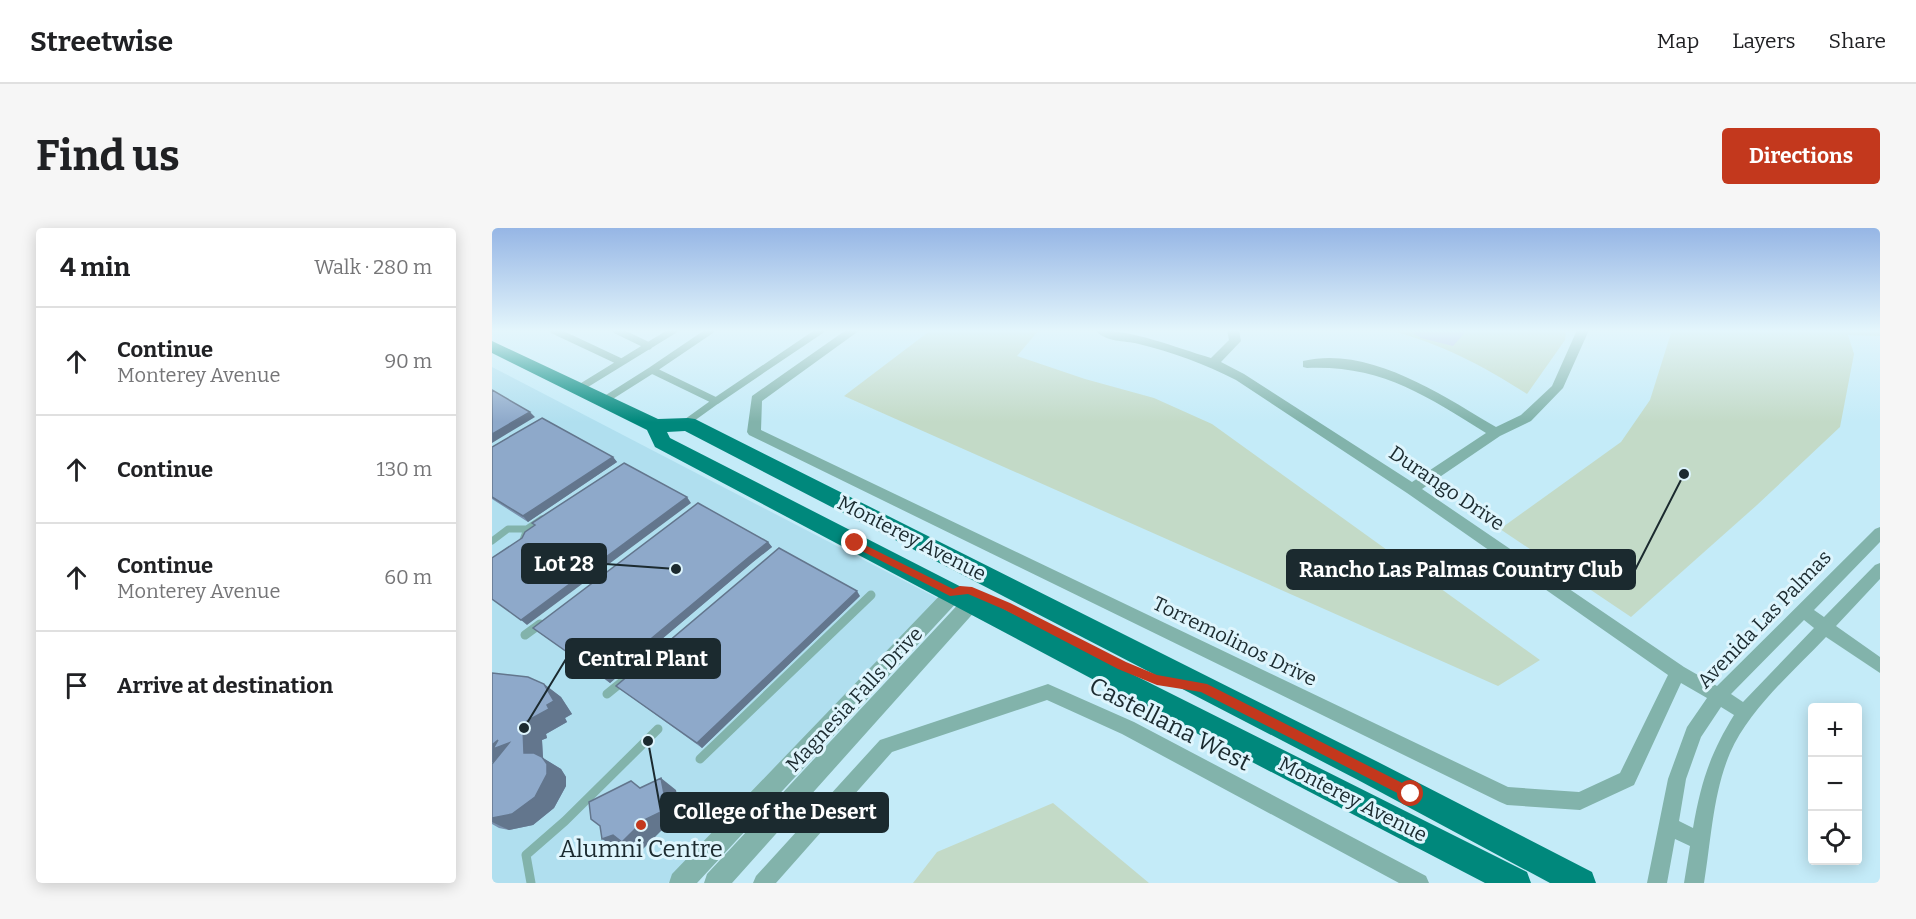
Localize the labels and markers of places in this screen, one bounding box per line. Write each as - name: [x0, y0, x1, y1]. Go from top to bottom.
- callout: Lot 28: [522, 544, 606, 583]
- callout: Rancho Las Palmas Country Club: [1287, 550, 1635, 589]
- callout: Central Plant: [566, 639, 720, 678]
- callout: College of the Desert: [661, 793, 888, 832]
- marker: Alumni Centre: [634, 818, 648, 832]
- place label: Alumni Centre: [559, 835, 723, 863]

